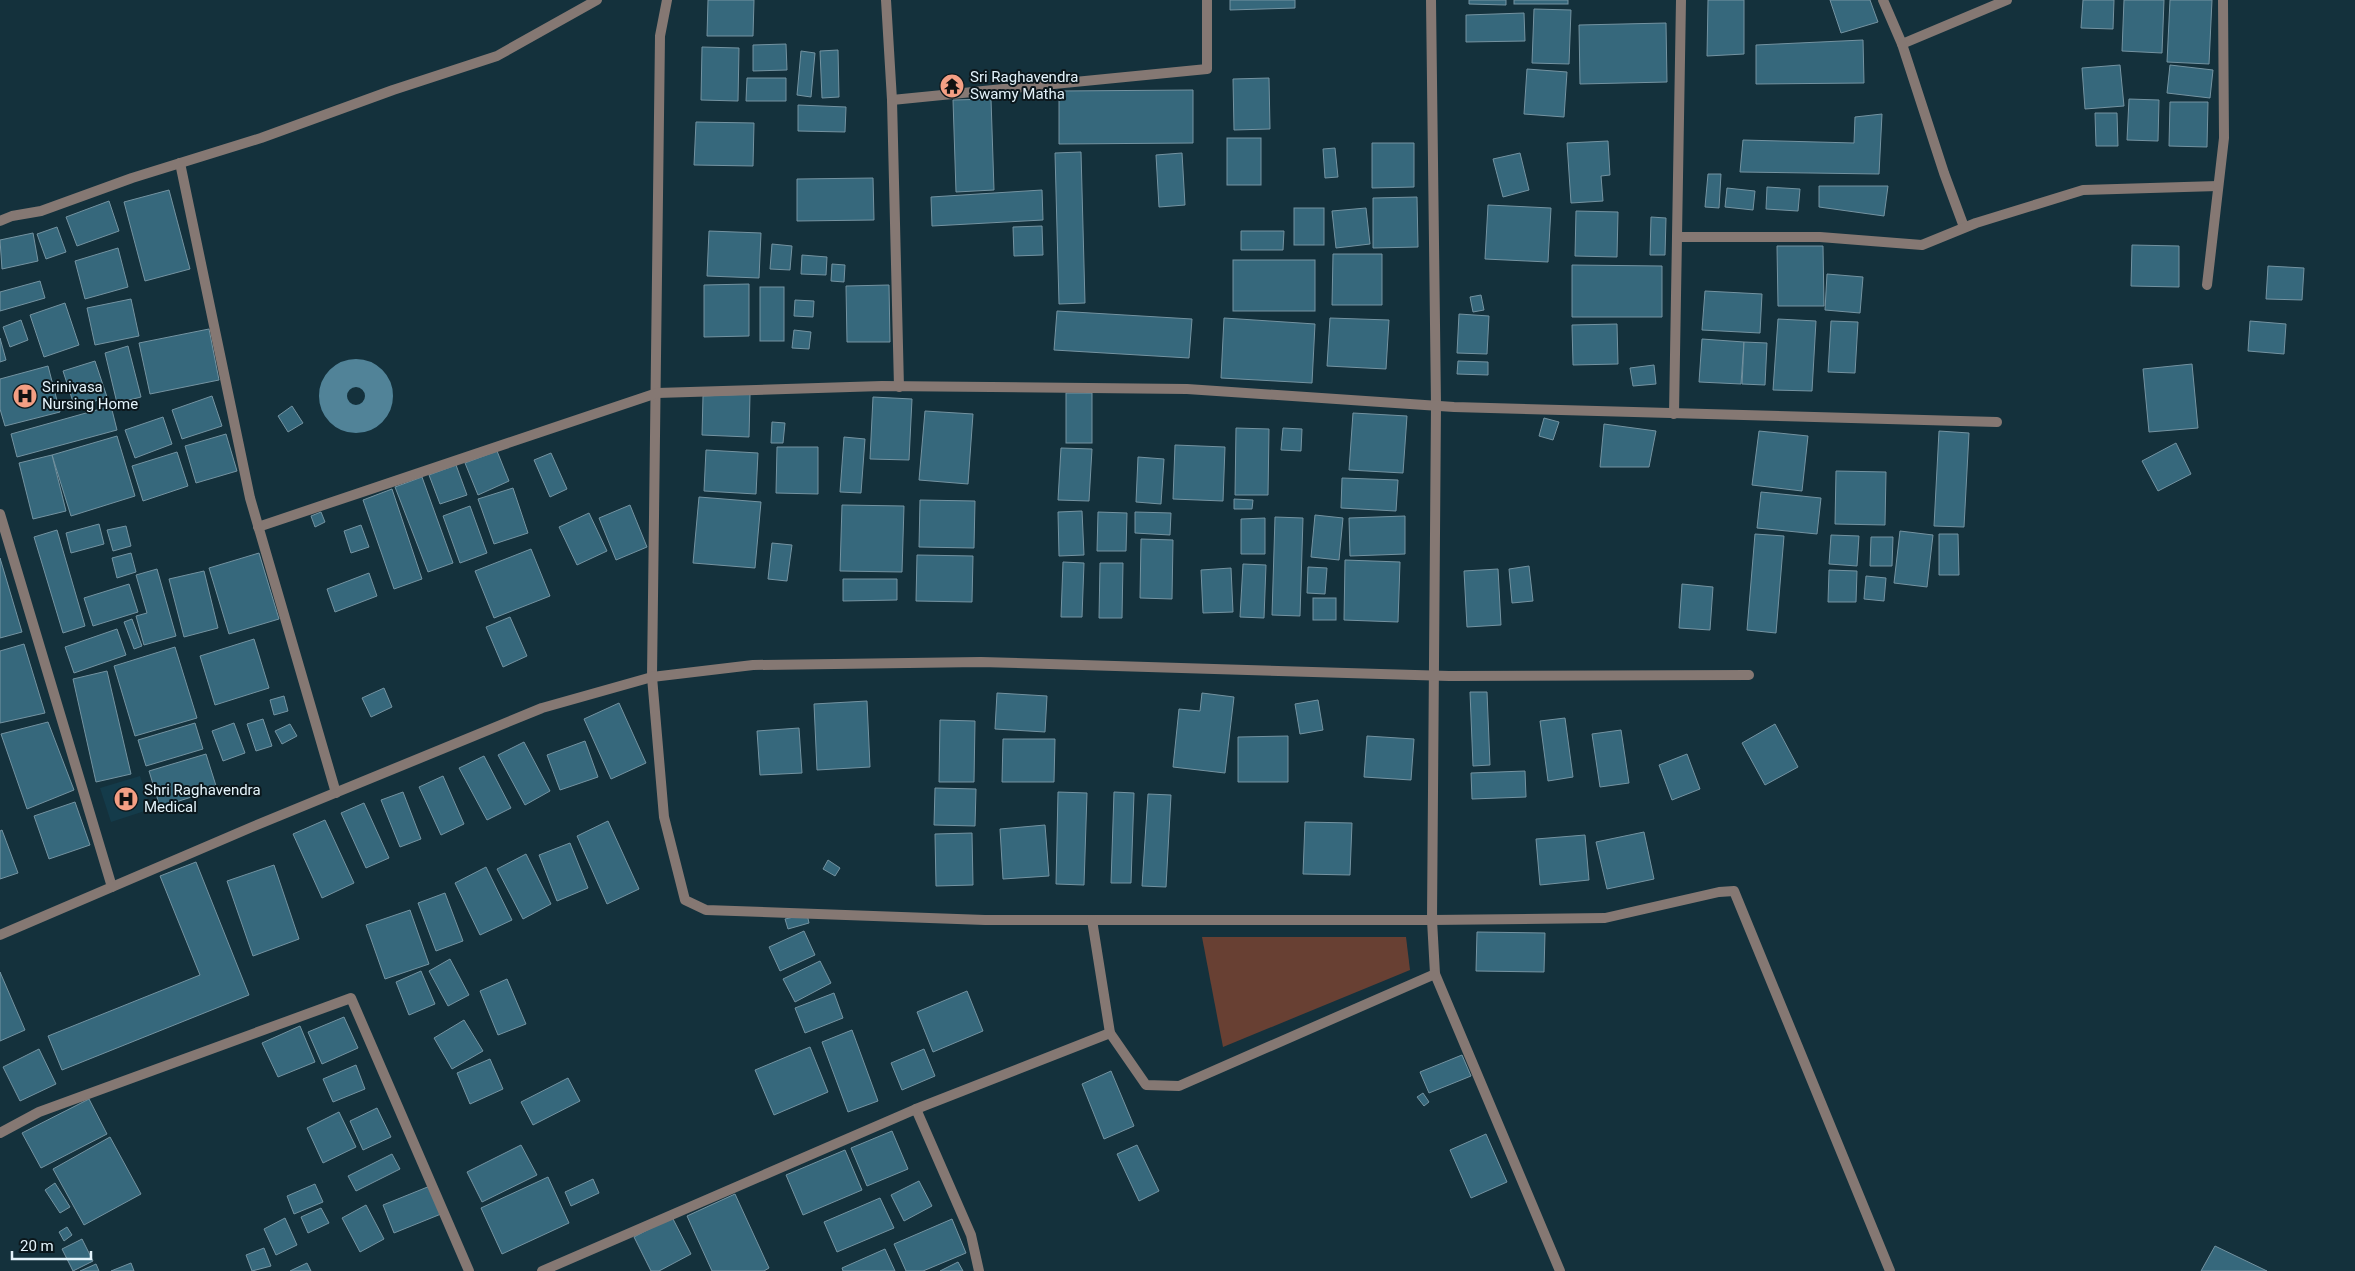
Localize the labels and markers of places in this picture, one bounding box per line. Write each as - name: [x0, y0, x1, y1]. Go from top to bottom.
- place label: Sri Raghavendra Swamy Matha: [970, 68, 1078, 103]
- temple icon: Sri Raghavendra Swamy Matha: [939, 73, 965, 99]
- place label: Srinivasa Nursing Home: [42, 378, 138, 413]
- hospital icon: Srinivasa Nursing Home: [12, 383, 38, 409]
- place label: Shri Raghavendra Medical: [144, 781, 261, 816]
- hospital icon: Shri Raghavendra Medical: [113, 786, 139, 812]

